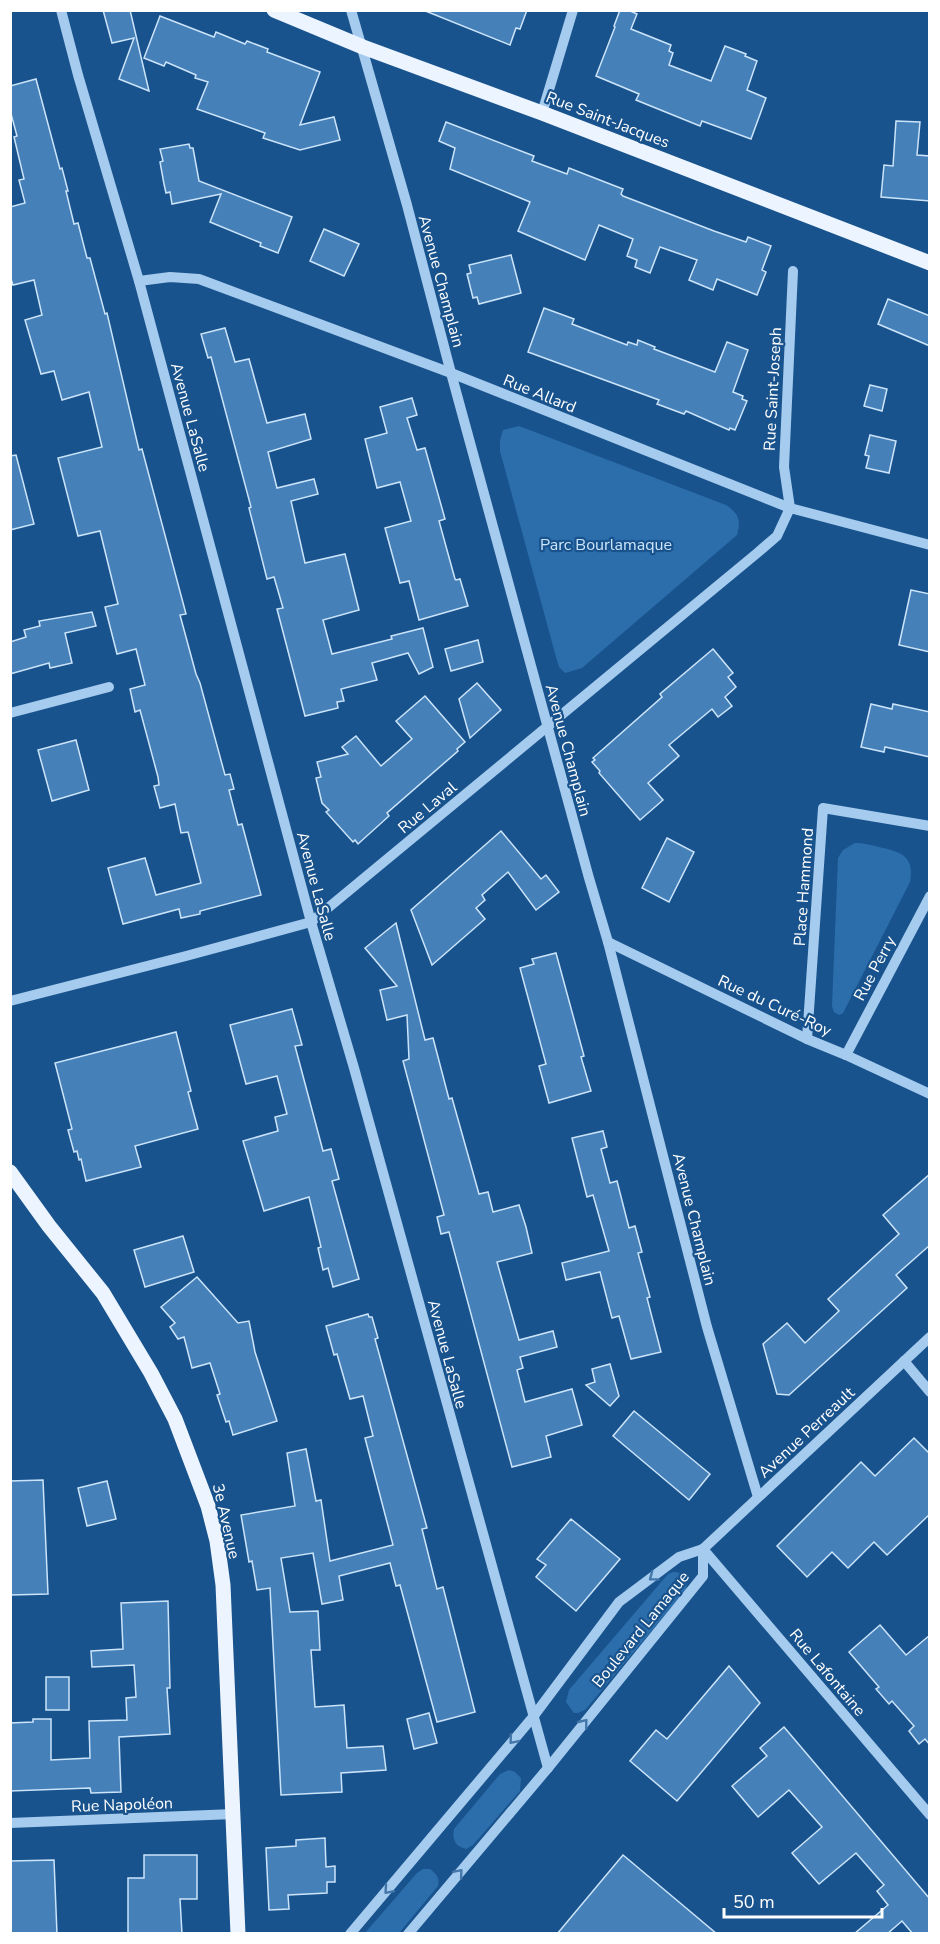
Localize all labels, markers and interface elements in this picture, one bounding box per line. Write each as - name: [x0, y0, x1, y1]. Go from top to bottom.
- street label: Rue Saint-Jacques: [543, 86, 673, 154]
- street label: Avenue Champlain: [413, 213, 469, 350]
- street label: Rue Saint-Joseph: [759, 327, 787, 452]
- street label: Avenue LaSalle: [165, 360, 215, 474]
- street label: Rue Allard: [500, 369, 579, 419]
- park label: Parc Bourlamaque: [540, 534, 672, 556]
- street label: Avenue Champlain: [540, 682, 596, 819]
- street label: Rue Laval: [393, 776, 462, 839]
- street label: Place Hammond: [789, 827, 819, 947]
- street label: Avenue LaSalle: [291, 829, 341, 943]
- street label: Rue Perry: [849, 931, 902, 1005]
- street label: Rue du Curé-Roy: [714, 970, 836, 1042]
- street label: Avenue Champlain: [667, 1151, 721, 1288]
- street label: Avenue LaSalle: [422, 1297, 472, 1411]
- street label: Avenue Perreault: [754, 1382, 860, 1483]
- street label: 3e Avenue: [207, 1481, 245, 1561]
- street label: Boulevard Lamaque: [587, 1567, 694, 1692]
- one-way arrow: [648, 1570, 659, 1581]
- street label: Rue Lafontaine: [784, 1624, 870, 1721]
- one-way arrow: [577, 1719, 588, 1730]
- one-way arrow: [510, 1734, 521, 1745]
- street label: Rue Napoléon: [71, 1792, 173, 1818]
- one-way arrow: [452, 1869, 463, 1880]
- scale bar: [724, 1881, 882, 1919]
- one-way arrow: [384, 1883, 395, 1894]
- text: 50 m: [733, 1890, 775, 1914]

